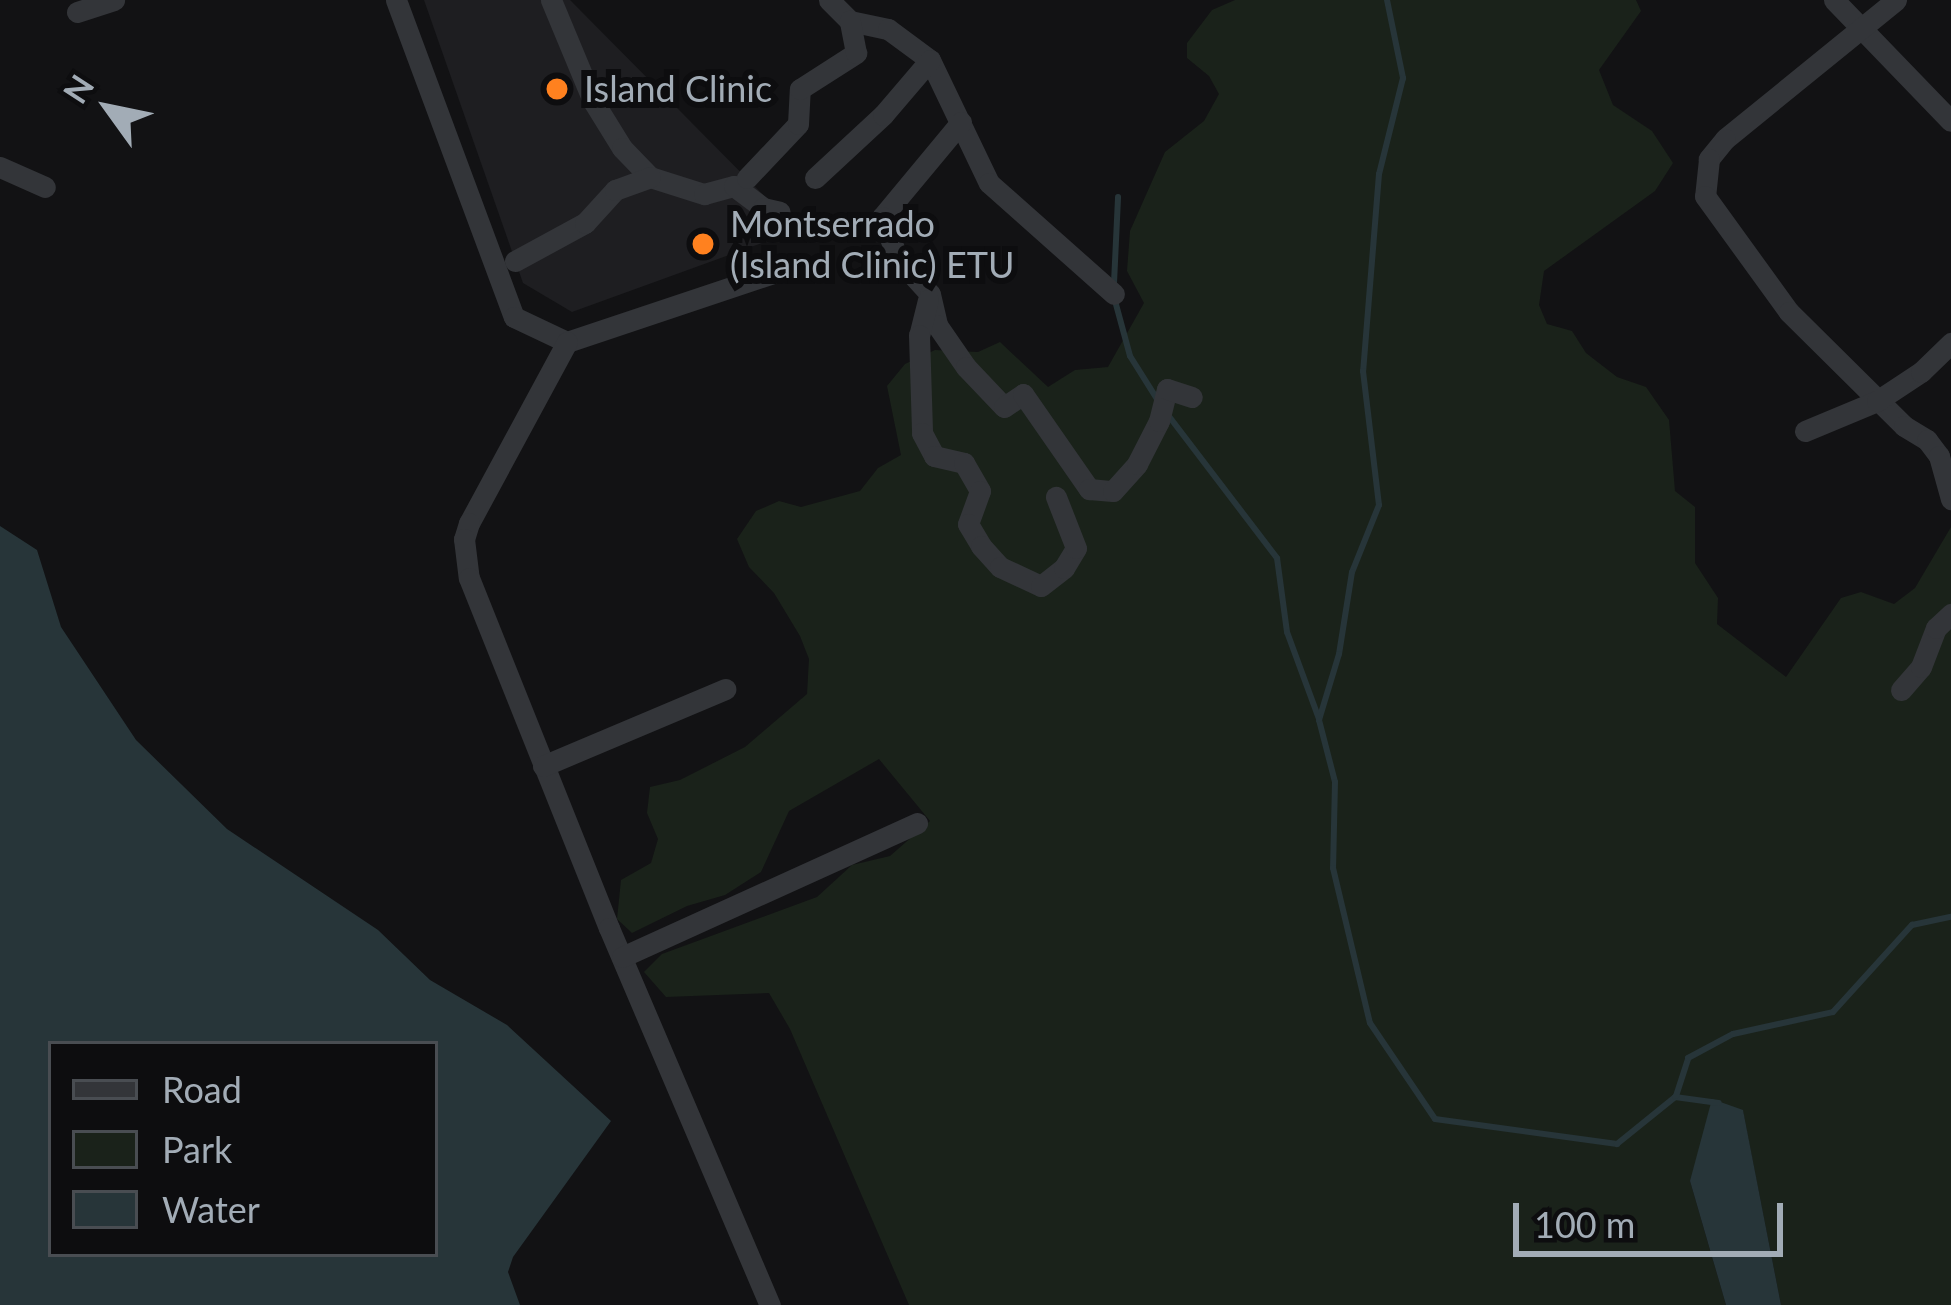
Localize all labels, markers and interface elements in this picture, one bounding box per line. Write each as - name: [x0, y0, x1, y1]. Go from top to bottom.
- north arrow: [48, 48, 168, 168]
- text: N: [54, 67, 102, 110]
- place label: Island Clinic: [584, 67, 772, 111]
- marker: Island Clinic: [541, 73, 573, 105]
- place label: Montserrado (Island Clinic) ETU: [730, 201, 1014, 286]
- marker: Montserrado (Island Clinic) ETU: [687, 228, 719, 260]
- legend: [48, 1041, 438, 1257]
- text: Road: [162, 1067, 242, 1111]
- text: Park: [162, 1127, 232, 1171]
- scale bar: [1519, 1179, 1789, 1253]
- text: Water: [162, 1187, 260, 1231]
- text: 100 m: [1534, 1202, 1635, 1246]

